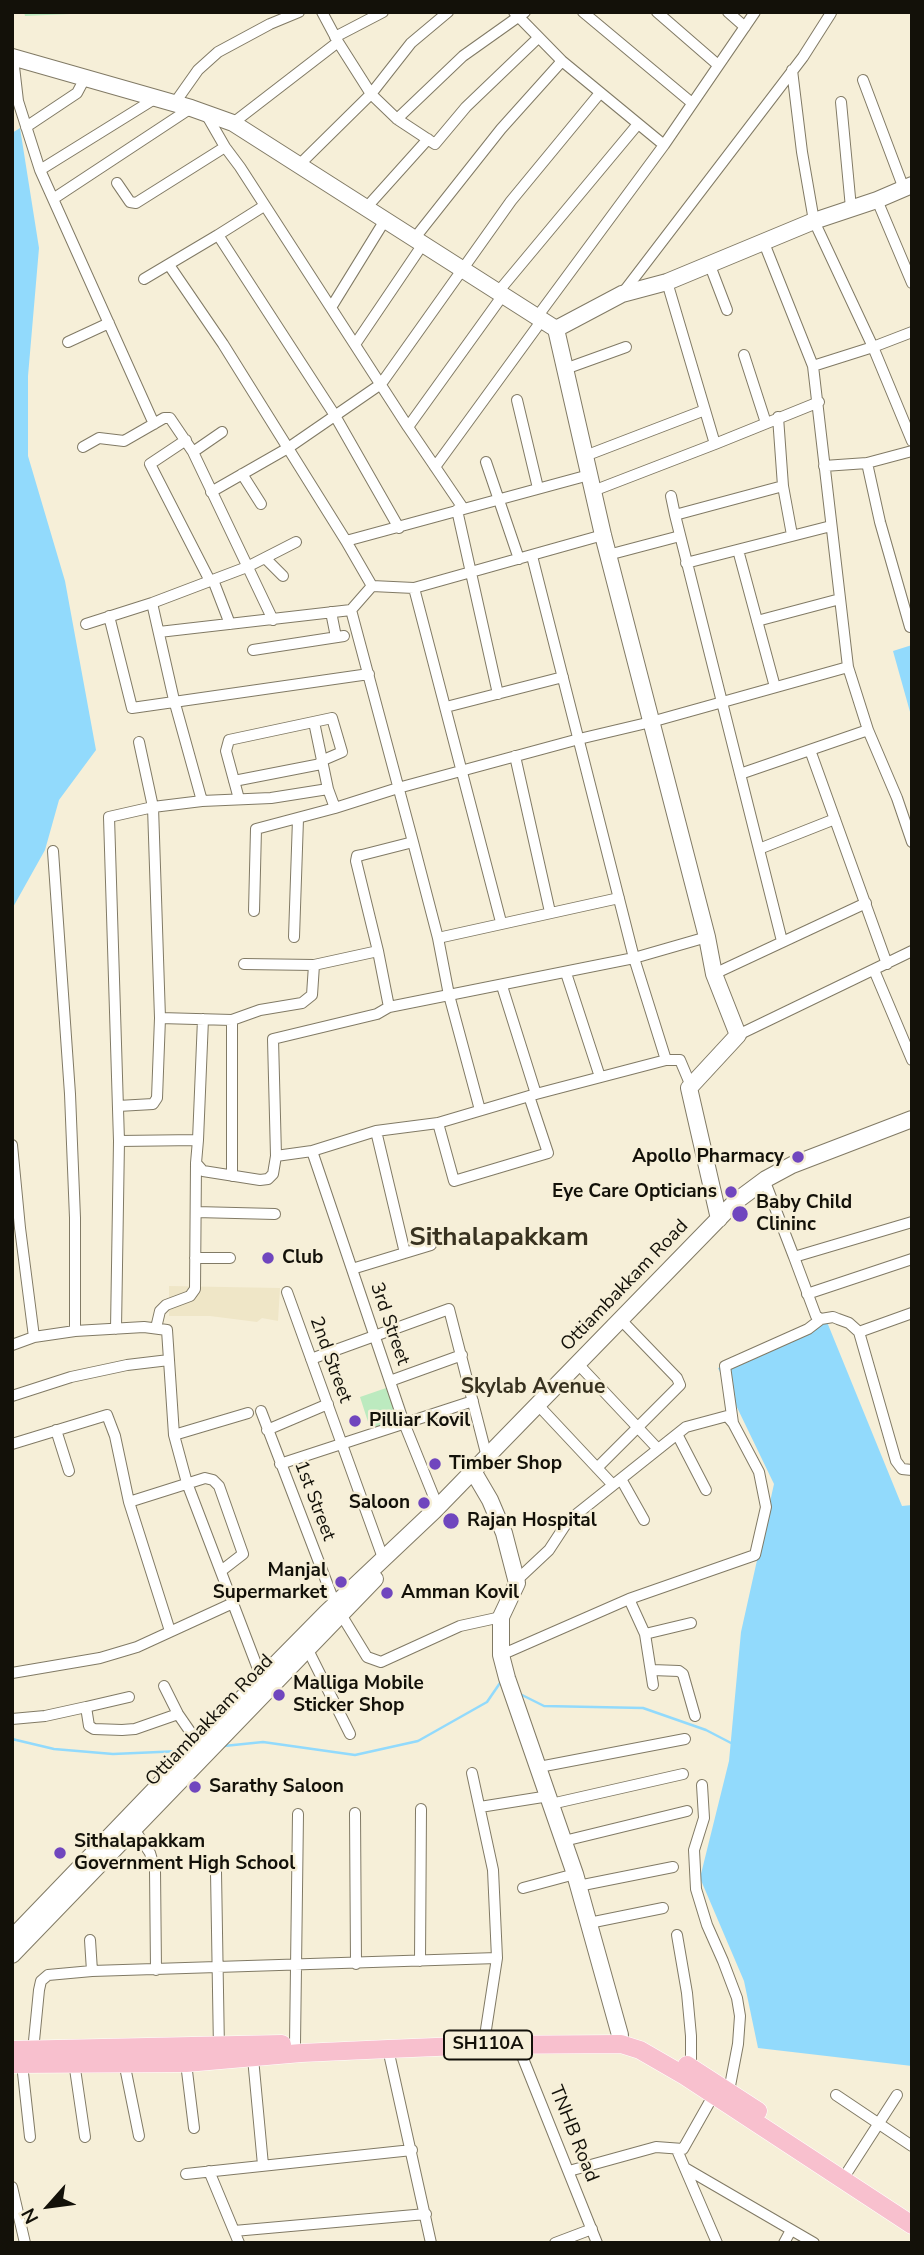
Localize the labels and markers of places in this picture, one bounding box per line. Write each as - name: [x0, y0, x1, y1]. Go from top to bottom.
- place label: Apollo Pharmacy: [632, 1146, 784, 1168]
- marker: Apollo Pharmacy: [790, 1149, 806, 1165]
- place label: Eye Care Opticians: [552, 1181, 717, 1203]
- marker: Eye Care Opticians: [723, 1184, 739, 1200]
- place label: Baby Child Clininc: [756, 1192, 852, 1236]
- marker: Baby Child Clininc: [730, 1204, 750, 1224]
- place label: Club: [282, 1247, 323, 1269]
- marker: Club: [260, 1250, 276, 1266]
- place label: Pilliar Kovil: [369, 1410, 470, 1432]
- marker: Pilliar Kovil: [347, 1413, 363, 1429]
- place label: Timber Shop: [449, 1453, 562, 1475]
- marker: Timber Shop: [427, 1456, 443, 1472]
- place label: Saloon: [349, 1492, 410, 1514]
- marker: Saloon: [416, 1495, 432, 1511]
- place label: Rajan Hospital: [467, 1510, 597, 1532]
- marker: Rajan Hospital: [441, 1511, 461, 1531]
- place label: Manjal Supermarket: [213, 1560, 327, 1604]
- marker: Manjal Supermarket: [333, 1574, 349, 1590]
- place label: Amman Kovil: [401, 1582, 519, 1604]
- marker: Amman Kovil: [379, 1585, 395, 1601]
- place label: Malliga Mobile Sticker Shop: [293, 1673, 424, 1717]
- marker: Malliga Mobile Sticker Shop: [271, 1687, 287, 1703]
- place label: Sarathy Saloon: [209, 1776, 344, 1798]
- marker: Sarathy Saloon: [187, 1779, 203, 1795]
- place label: Sithalapakkam Government High School: [74, 1831, 295, 1875]
- marker: Sithalapakkam Government High School: [52, 1845, 68, 1861]

